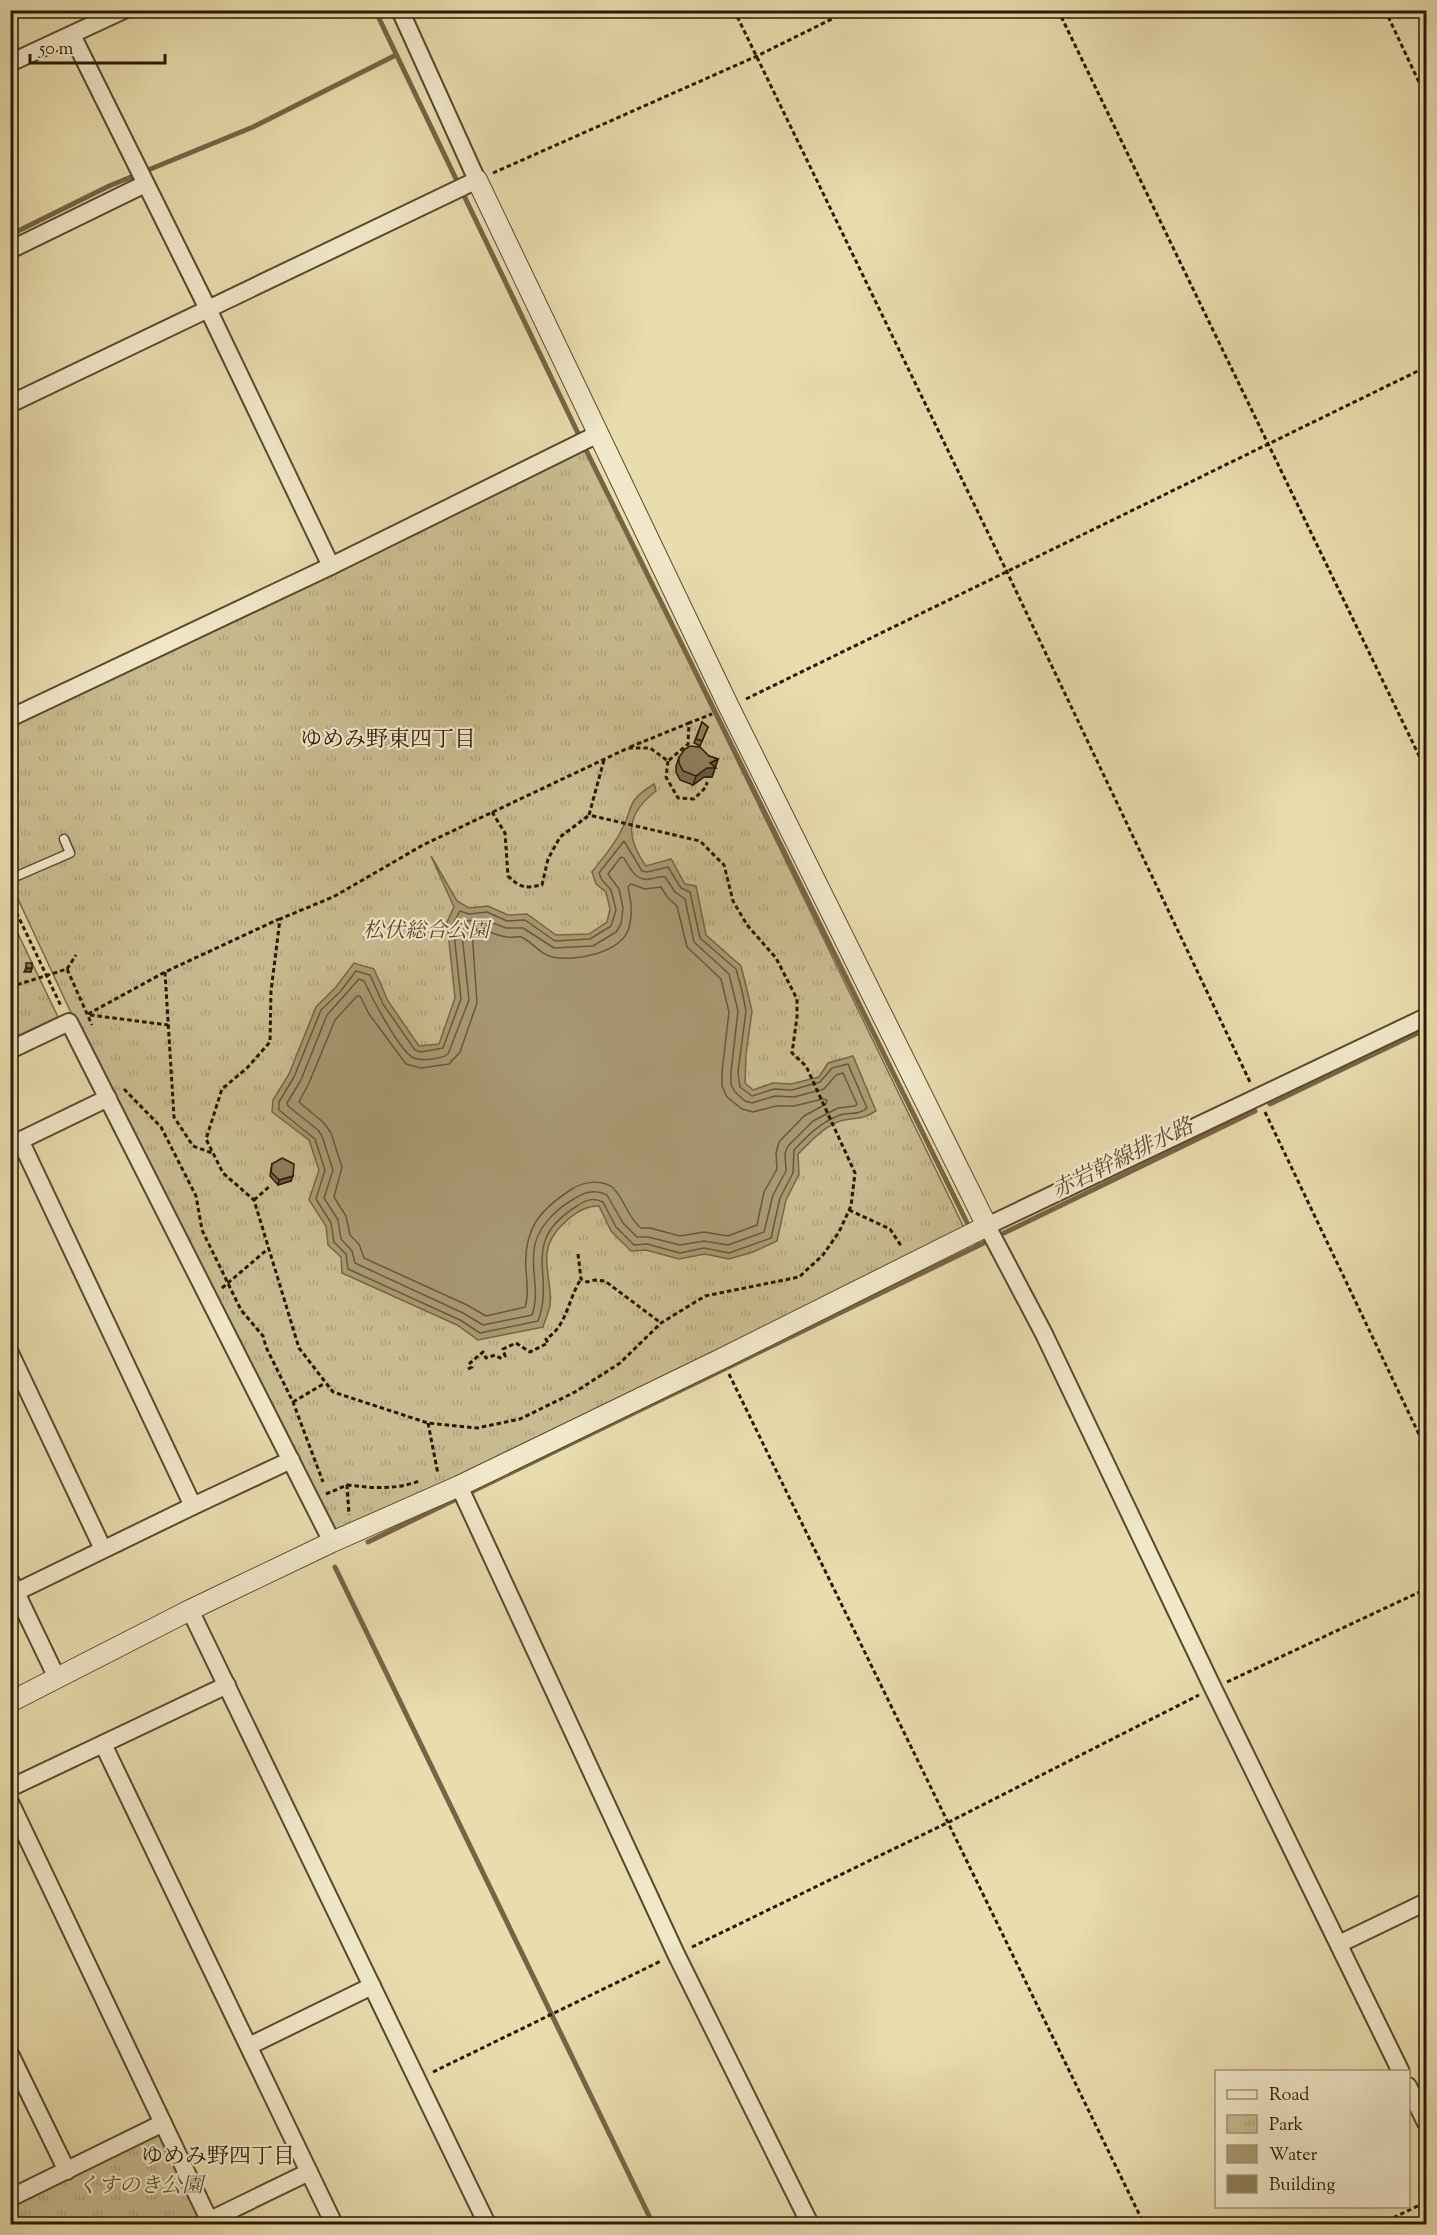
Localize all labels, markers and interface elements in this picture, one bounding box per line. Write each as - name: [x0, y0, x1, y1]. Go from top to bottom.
- scale bar: [30, 27, 165, 65]
- text: 50 m: [38, 37, 74, 63]
- district label: ゆめみ野東四丁目: [300, 725, 476, 757]
- park label: 松伏総合公園: [363, 917, 492, 947]
- water label: 赤岩幹線排水路: [1047, 1111, 1201, 1208]
- legend: [1215, 2070, 1410, 2208]
- text: Road: [1269, 2083, 1309, 2109]
- text: Park: [1269, 2113, 1304, 2139]
- district label: ゆめみ野四丁目: [141, 2142, 295, 2174]
- text: Water: [1269, 2143, 1318, 2169]
- park label: くすのき公園: [77, 2172, 206, 2202]
- text: Building: [1269, 2173, 1335, 2199]

